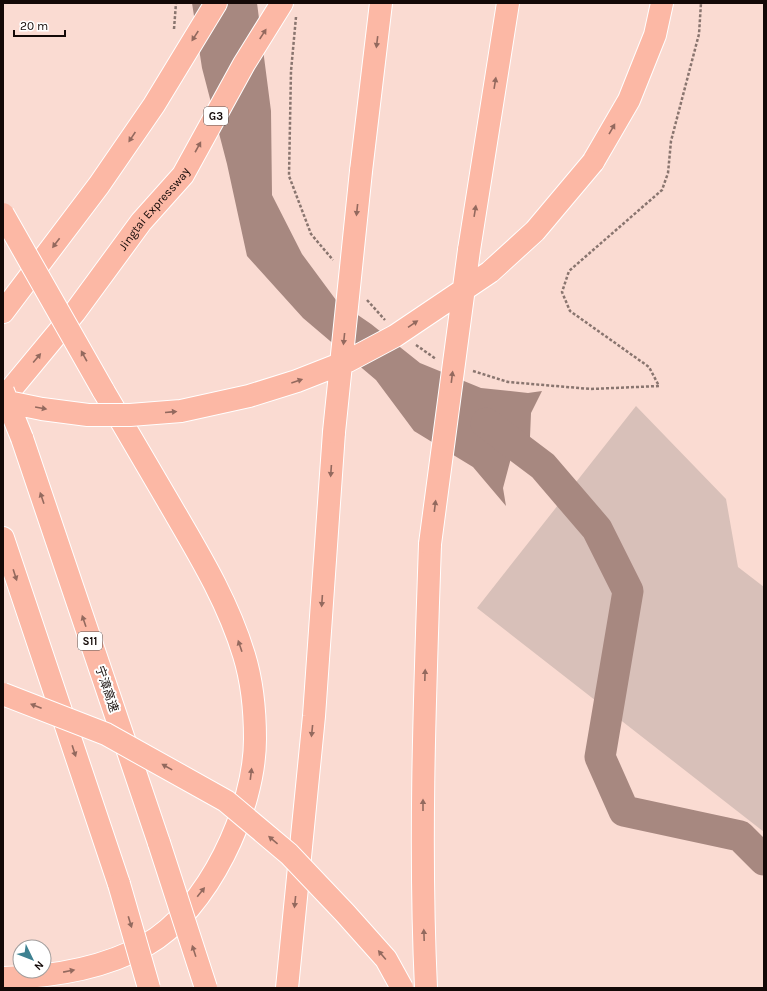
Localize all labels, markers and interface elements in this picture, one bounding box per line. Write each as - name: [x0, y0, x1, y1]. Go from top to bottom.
- scale bar: [14, 12, 65, 38]
- text: 20 m: [20, 19, 48, 33]
- one-way arrow: [259, 29, 267, 39]
- one-way arrow: [191, 31, 199, 41]
- one-way arrow: [374, 36, 380, 48]
- one-way arrow: [492, 77, 498, 89]
- road number: G3: [204, 107, 228, 125]
- one-way arrow: [609, 123, 616, 135]
- one-way arrow: [128, 132, 136, 142]
- one-way arrow: [195, 141, 202, 153]
- street label: Jingtai Expressway: [116, 165, 193, 253]
- one-way arrow: [354, 204, 360, 216]
- one-way arrow: [472, 205, 478, 217]
- one-way arrow: [52, 237, 60, 248]
- one-way arrow: [408, 320, 418, 328]
- one-way arrow: [340, 333, 347, 346]
- one-way arrow: [80, 350, 87, 362]
- one-way arrow: [32, 352, 41, 363]
- one-way arrow: [449, 371, 455, 383]
- one-way arrow: [291, 378, 303, 384]
- one-way arrow: [35, 406, 47, 412]
- one-way arrow: [165, 409, 177, 415]
- one-way arrow: [328, 465, 335, 477]
- one-way arrow: [38, 491, 44, 503]
- one-way arrow: [432, 500, 439, 512]
- one-way arrow: [13, 569, 19, 581]
- one-way arrow: [319, 595, 326, 607]
- one-way arrow: [80, 615, 86, 627]
- road number: S11: [78, 632, 102, 650]
- one-way arrow: [237, 639, 243, 651]
- street label: 宁漳高速: [93, 664, 121, 714]
- one-way arrow: [422, 668, 428, 681]
- one-way arrow: [30, 703, 42, 709]
- one-way arrow: [309, 725, 316, 737]
- one-way arrow: [71, 746, 77, 758]
- one-way arrow: [161, 763, 173, 770]
- one-way arrow: [248, 768, 254, 780]
- one-way arrow: [420, 798, 426, 811]
- one-way arrow: [268, 836, 279, 845]
- one-way arrow: [197, 887, 206, 898]
- one-way arrow: [292, 896, 299, 908]
- one-way arrow: [127, 916, 133, 928]
- one-way arrow: [420, 929, 427, 941]
- north arrow: [12, 939, 52, 979]
- one-way arrow: [191, 945, 197, 957]
- one-way arrow: [378, 949, 387, 960]
- text: N: [32, 958, 46, 973]
- one-way arrow: [63, 968, 76, 974]

